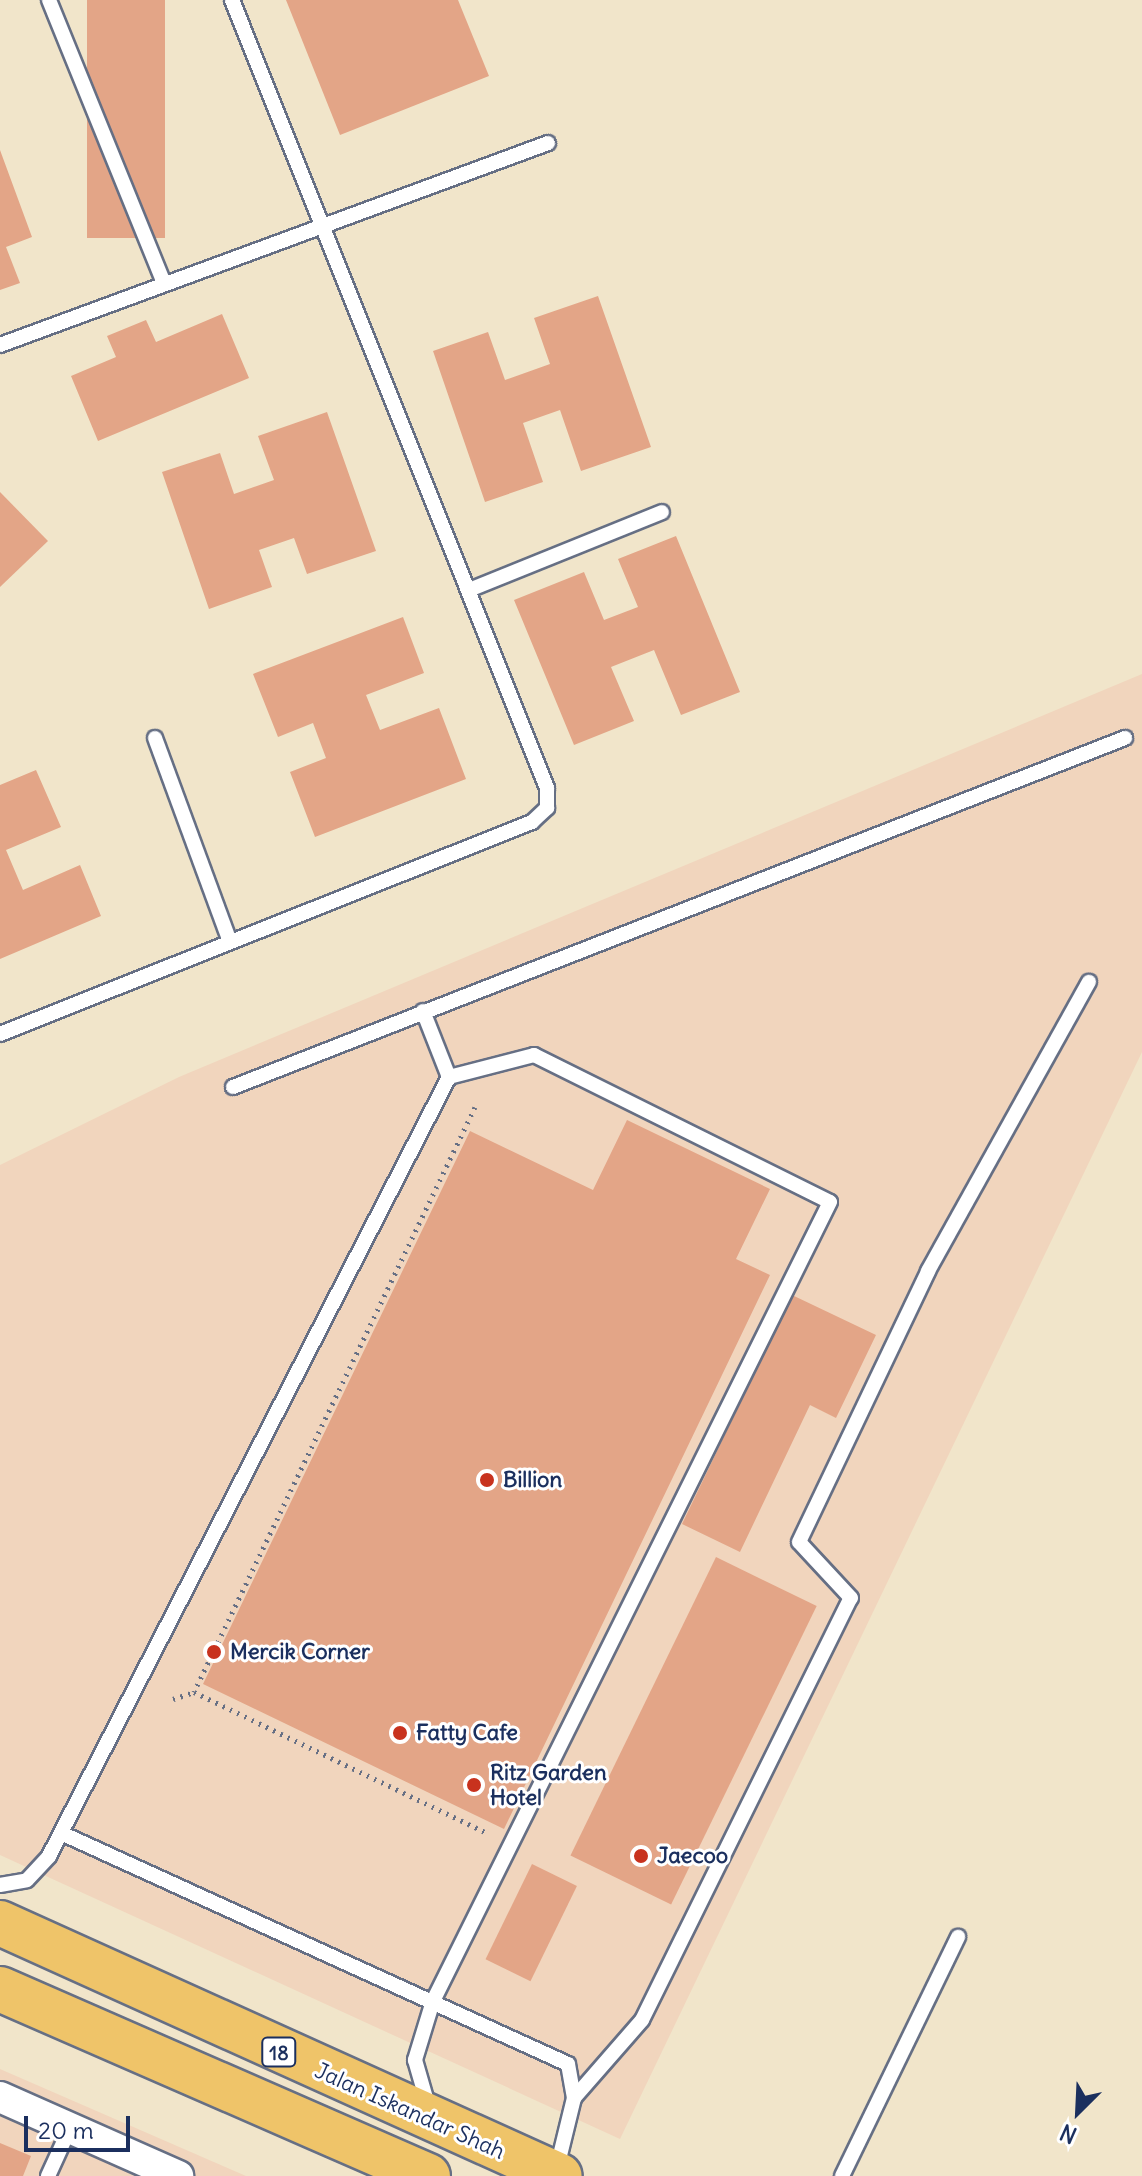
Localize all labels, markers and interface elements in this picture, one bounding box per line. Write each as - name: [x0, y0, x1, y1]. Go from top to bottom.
- place label: Billion: [503, 1467, 562, 1493]
- marker: Billion: [478, 1471, 496, 1489]
- place label: Mercik Corner: [230, 1639, 370, 1665]
- marker: Mercik Corner: [205, 1643, 223, 1661]
- place label: Fatty Cafe: [416, 1720, 518, 1746]
- marker: Fatty Cafe: [391, 1724, 409, 1742]
- place label: Ritz Garden Hotel: [490, 1759, 607, 1810]
- marker: Ritz Garden Hotel: [465, 1776, 483, 1794]
- place label: Jaecoo: [657, 1843, 728, 1869]
- marker: Jaecoo: [632, 1847, 650, 1865]
- road number: 18: [261, 2036, 297, 2068]
- street label: Jalan Iskandar Shah: [311, 2057, 509, 2165]
- north arrow: [1038, 2072, 1118, 2152]
- scale bar: [28, 2100, 134, 2150]
- text: 20 m: [38, 2115, 94, 2145]
- text: N: [1056, 2118, 1081, 2150]

